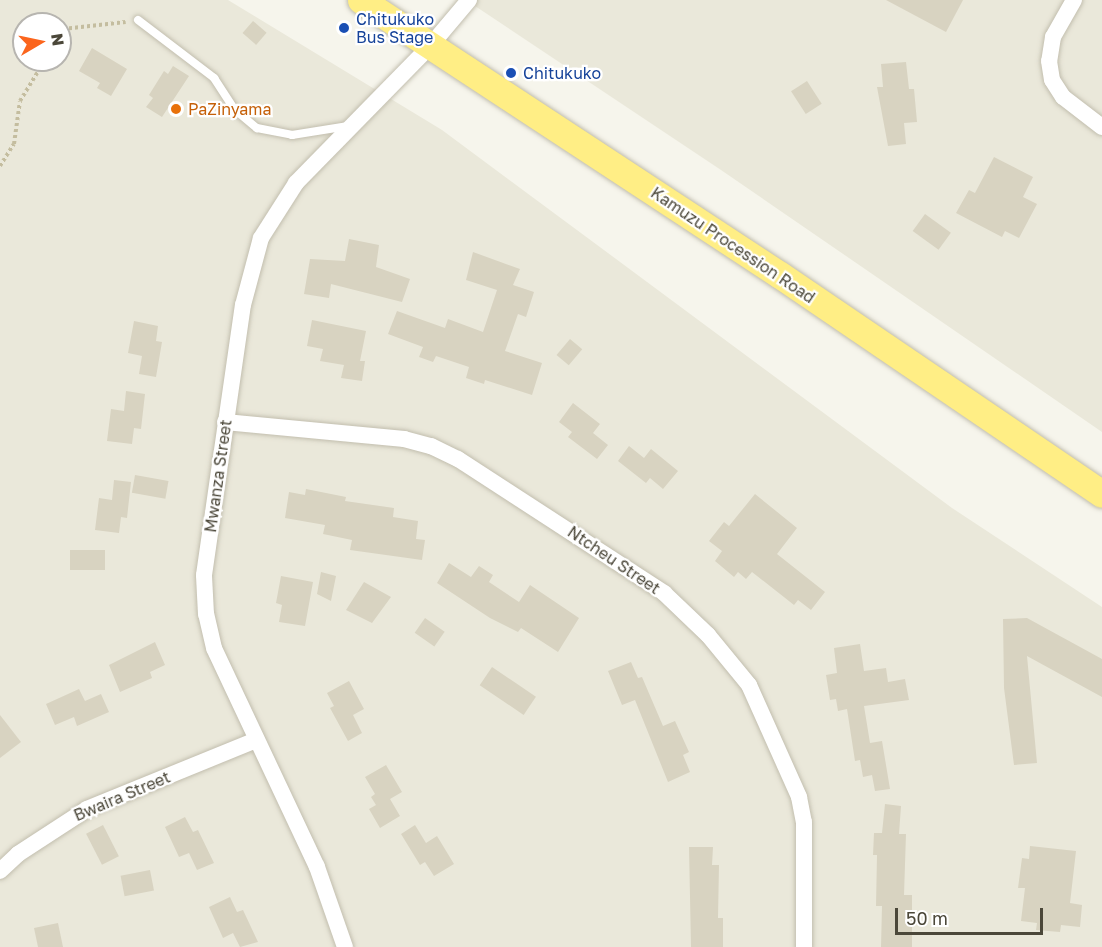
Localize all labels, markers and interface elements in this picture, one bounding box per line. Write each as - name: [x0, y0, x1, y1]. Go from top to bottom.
- place label: Chitukuko Bus Stage: [356, 9, 434, 47]
- north arrow: [12, 12, 72, 72]
- marker: Chitukuko Bus Stage: [337, 21, 351, 35]
- text: N: [47, 32, 69, 47]
- place label: Chitukuko: [523, 63, 601, 83]
- marker: Chitukuko: [504, 66, 518, 80]
- place label: PaZinyama: [188, 99, 271, 119]
- marker: PaZinyama: [169, 102, 183, 116]
- street label: Kamuzu Procession Road: [647, 183, 819, 307]
- street label: Mwanza Street: [201, 418, 235, 534]
- street label: Ntcheu Street: [564, 522, 664, 598]
- street label: Bwaira Street: [71, 767, 173, 825]
- scale bar: [898, 896, 1046, 934]
- text: 50 m: [906, 907, 948, 929]

